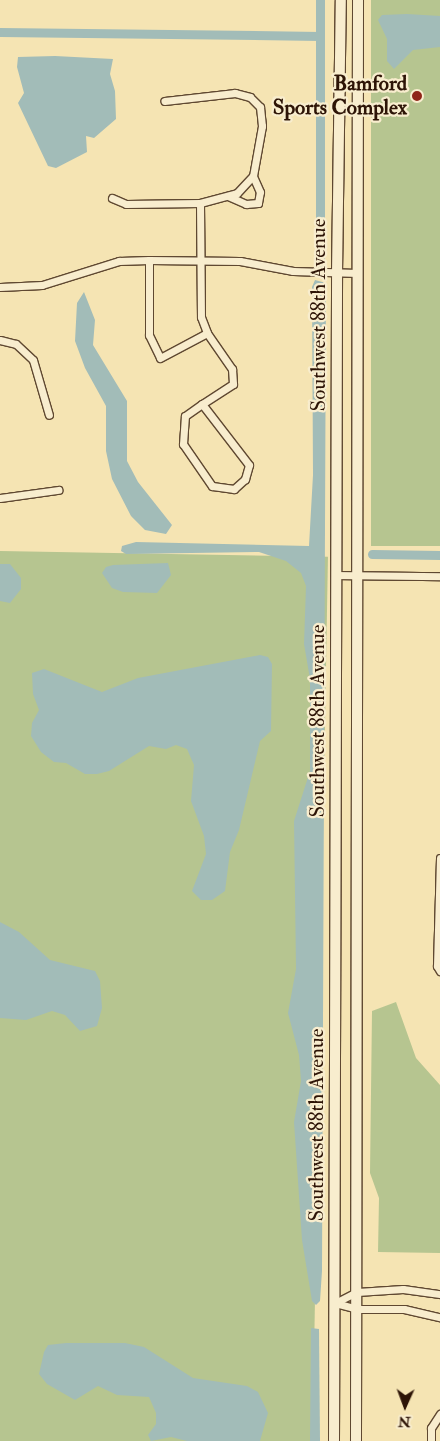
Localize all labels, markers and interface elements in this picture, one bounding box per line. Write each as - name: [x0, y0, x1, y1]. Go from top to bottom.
- place label: Bamford Sports Complex: [273, 71, 407, 121]
- marker: Bamford Sports Complex: [411, 90, 423, 102]
- street label: Southwest 88th Avenue: [306, 219, 332, 411]
- street label: Southwest 88th Avenue: [305, 625, 331, 817]
- street label: Southwest 88th Avenue: [304, 1029, 330, 1221]
- north arrow: [380, 1381, 430, 1431]
- text: N: [398, 1413, 411, 1430]

